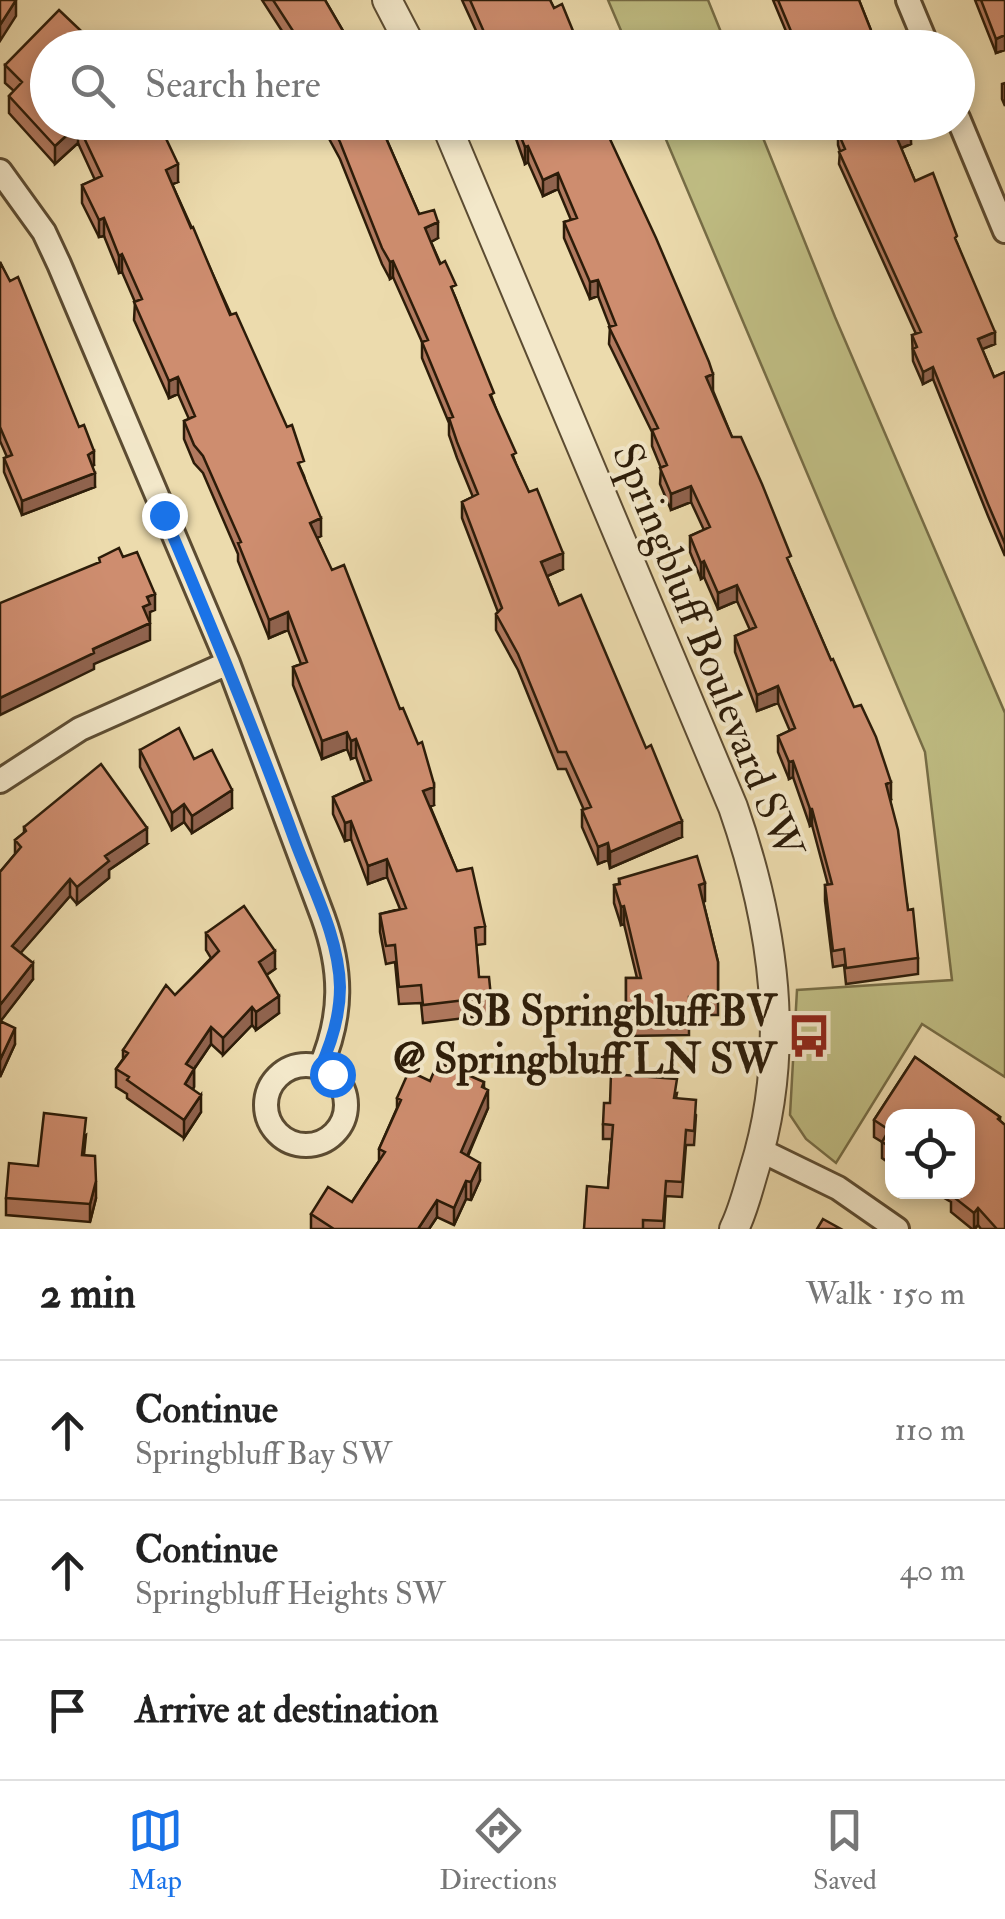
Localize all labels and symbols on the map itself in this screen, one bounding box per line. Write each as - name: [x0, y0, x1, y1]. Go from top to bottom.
- street label: Springbluff Boulevard SW: [600, 436, 815, 867]
- route end: [142, 493, 188, 539]
- place label: SB Springbluff BV @ Springbluff LN SW: [393, 986, 778, 1086]
- bus stop icon: SB Springbluff BV @ Springbluff LN SW: [785, 1012, 833, 1060]
- route start: [310, 1052, 356, 1098]

